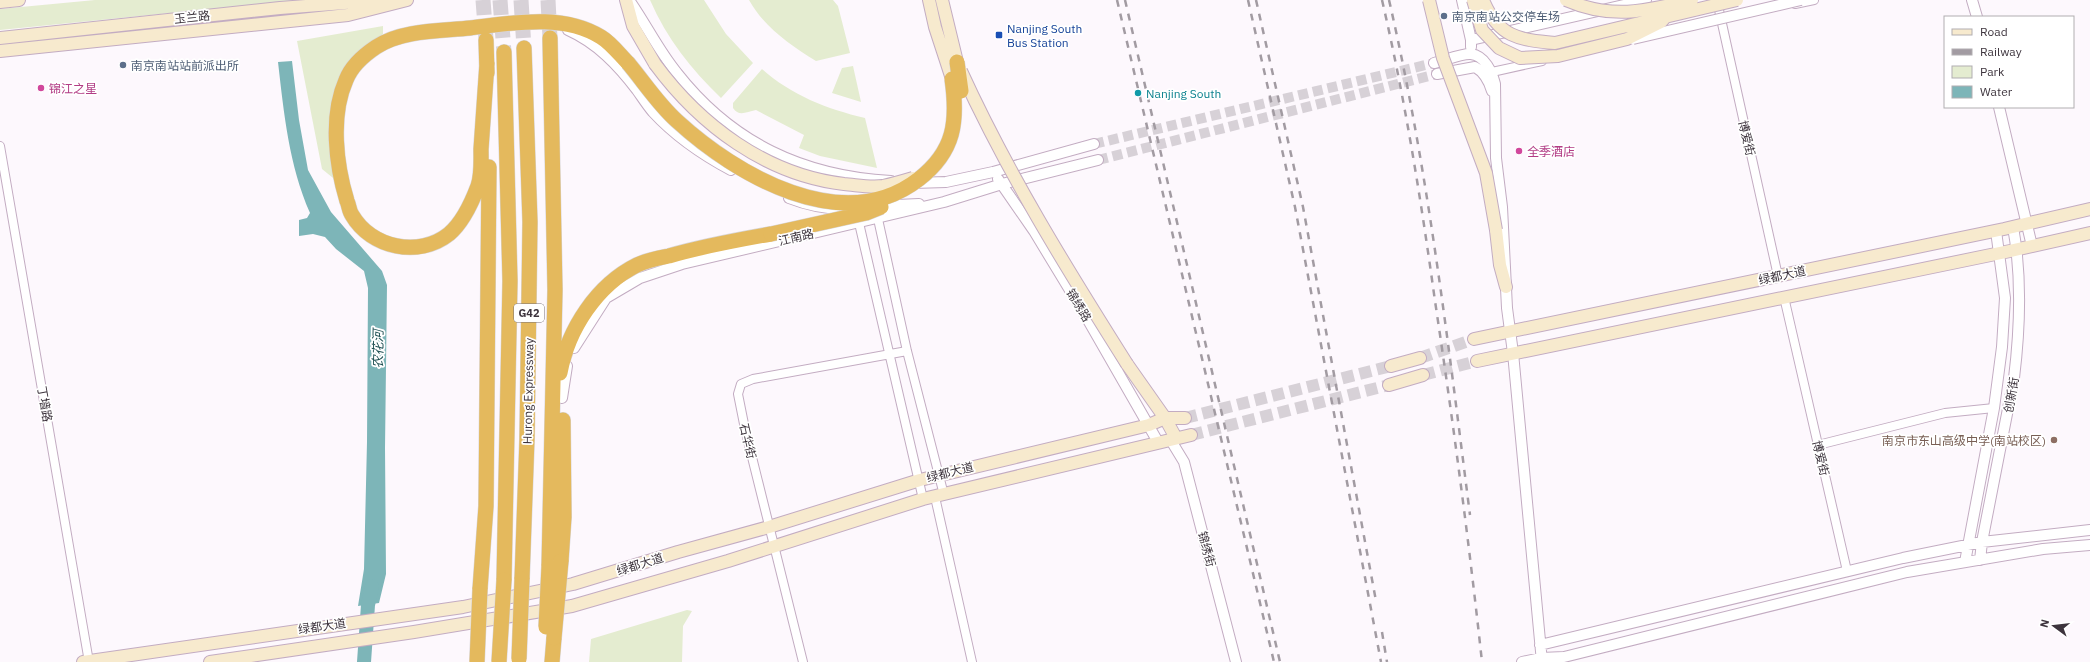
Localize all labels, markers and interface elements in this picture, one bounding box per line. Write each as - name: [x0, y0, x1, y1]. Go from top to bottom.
- street label: 玉兰路: [173, 8, 211, 26]
- place label: 南京南站公交停车场: [1452, 9, 1560, 24]
- marker: 南京南站公交停车场: [1439, 11, 1449, 21]
- legend: [1944, 16, 2074, 108]
- place label: Nanjing South Bus Station: [1007, 21, 1082, 50]
- text: Road: [1980, 24, 2008, 39]
- marker: Nanjing South Bus Station: [994, 30, 1004, 40]
- text: Railway: [1980, 44, 2022, 59]
- place label: 南京南站站前派出所: [131, 58, 239, 73]
- marker: 南京南站站前派出所: [118, 60, 128, 70]
- text: Park: [1980, 64, 2005, 79]
- place label: 锦江之星: [49, 81, 97, 96]
- marker: 锦江之星: [36, 83, 46, 93]
- text: Water: [1980, 84, 2013, 99]
- place label: Nanjing South: [1146, 86, 1221, 101]
- marker: Nanjing South: [1133, 88, 1143, 98]
- street label: 博爱街: [1736, 119, 1758, 157]
- place label: 全季酒店: [1527, 144, 1575, 159]
- marker: 全季酒店: [1514, 146, 1524, 156]
- street label: 江南路: [777, 226, 815, 248]
- street label: 绿都大道: [1757, 263, 1807, 287]
- street label: 锦绣路: [1063, 286, 1095, 324]
- road number: G42: [514, 304, 544, 322]
- water label: 农花河: [369, 326, 387, 369]
- street label: Hurong Expressway: [520, 338, 536, 444]
- street label: 创新街: [2000, 376, 2022, 414]
- street label: 丁墙路: [34, 385, 56, 423]
- street label: 石华街: [737, 422, 759, 460]
- place label: 南京市东山高级中学(南站校区): [1882, 433, 2046, 448]
- marker: 南京市东山高级中学(南站校区): [2049, 435, 2059, 445]
- street label: 博爱街: [1810, 439, 1832, 477]
- street label: 绿都大道: [925, 459, 975, 485]
- street label: 锦绣街: [1195, 530, 1219, 568]
- street label: 绿都大道: [615, 550, 665, 578]
- north arrow: [2034, 606, 2074, 646]
- street label: 绿都大道: [297, 615, 347, 637]
- text: N: [2037, 618, 2052, 629]

